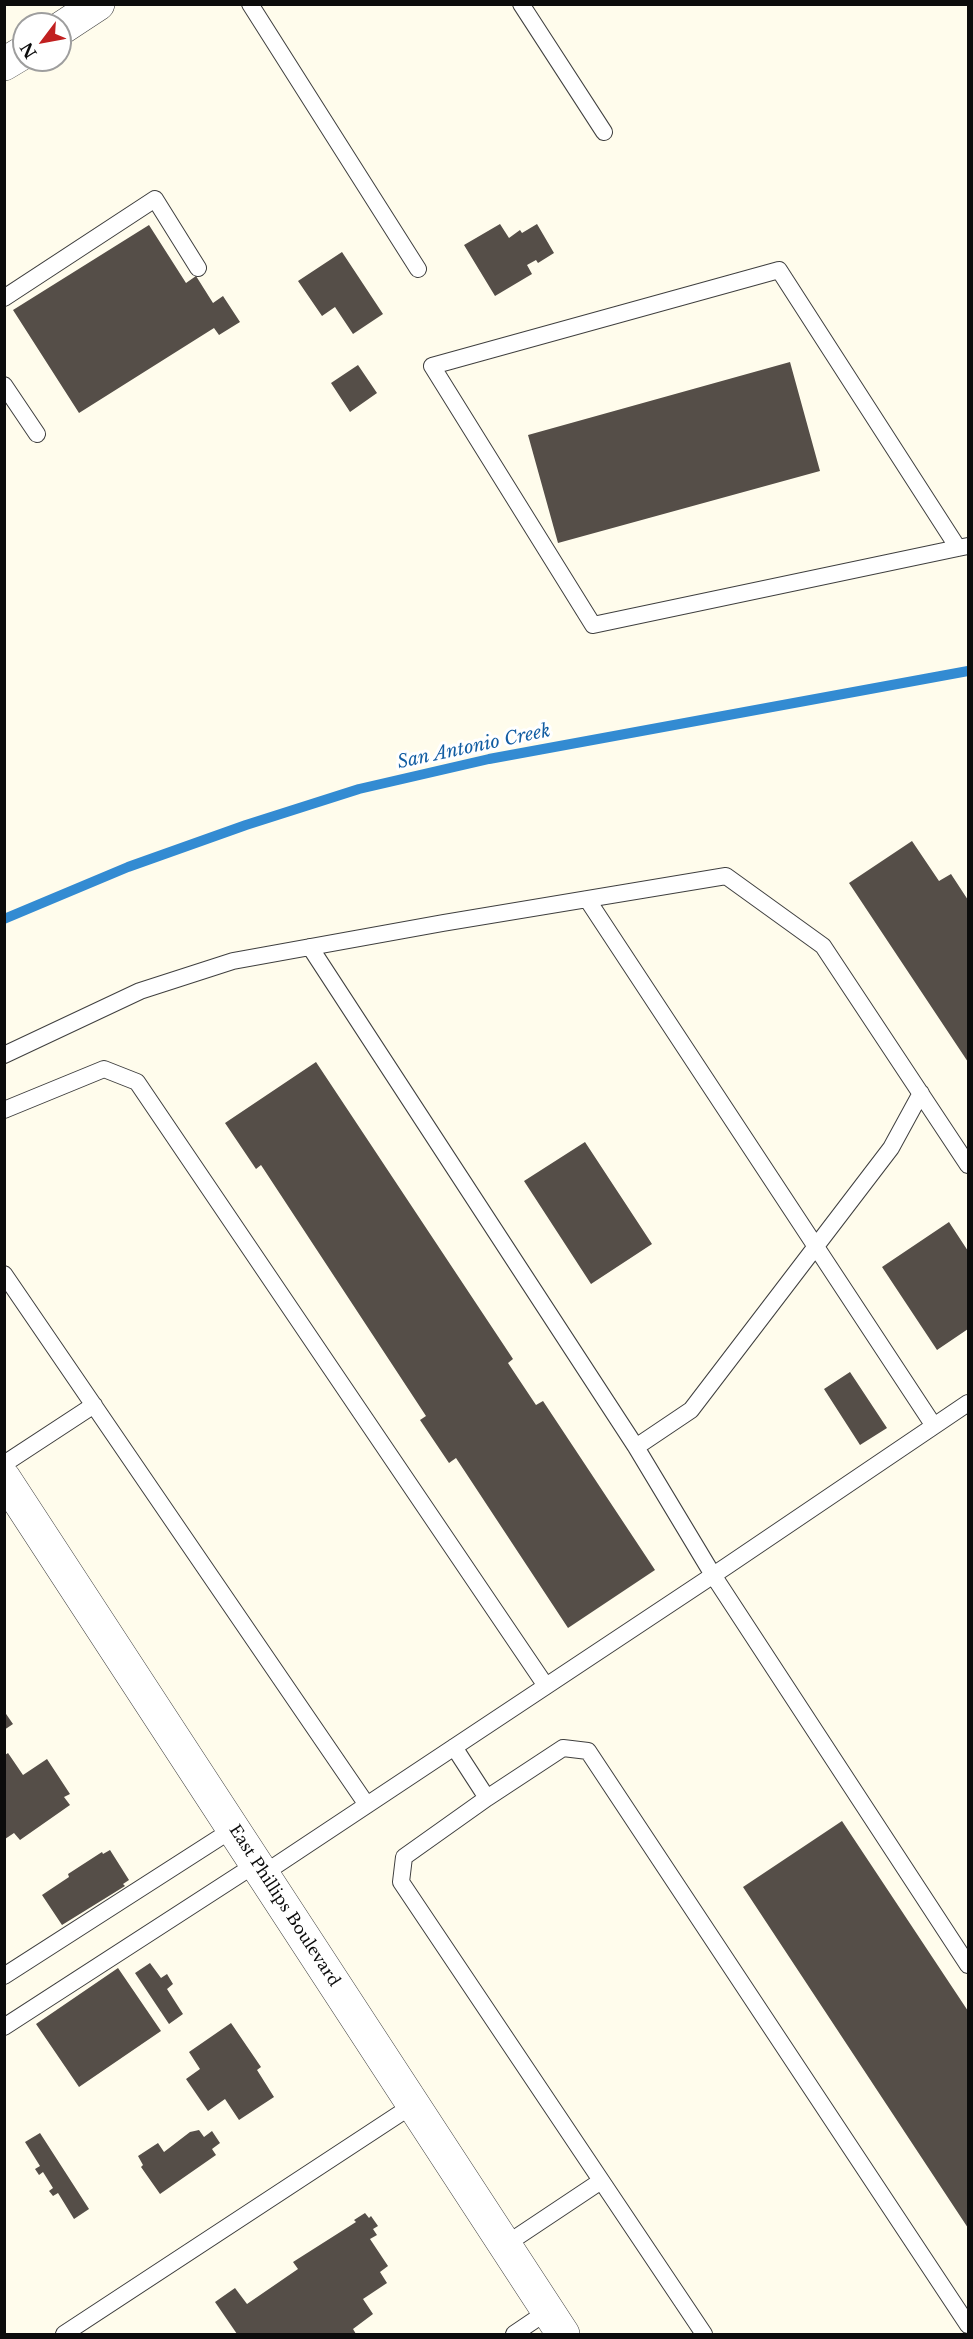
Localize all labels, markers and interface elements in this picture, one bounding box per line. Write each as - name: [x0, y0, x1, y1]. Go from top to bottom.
- north arrow: [12, 12, 72, 72]
- text: N: [16, 39, 41, 62]
- water label: San Antonio Creek: [395, 720, 553, 774]
- street label: East Phillips Boulevard: [225, 1822, 343, 1990]

